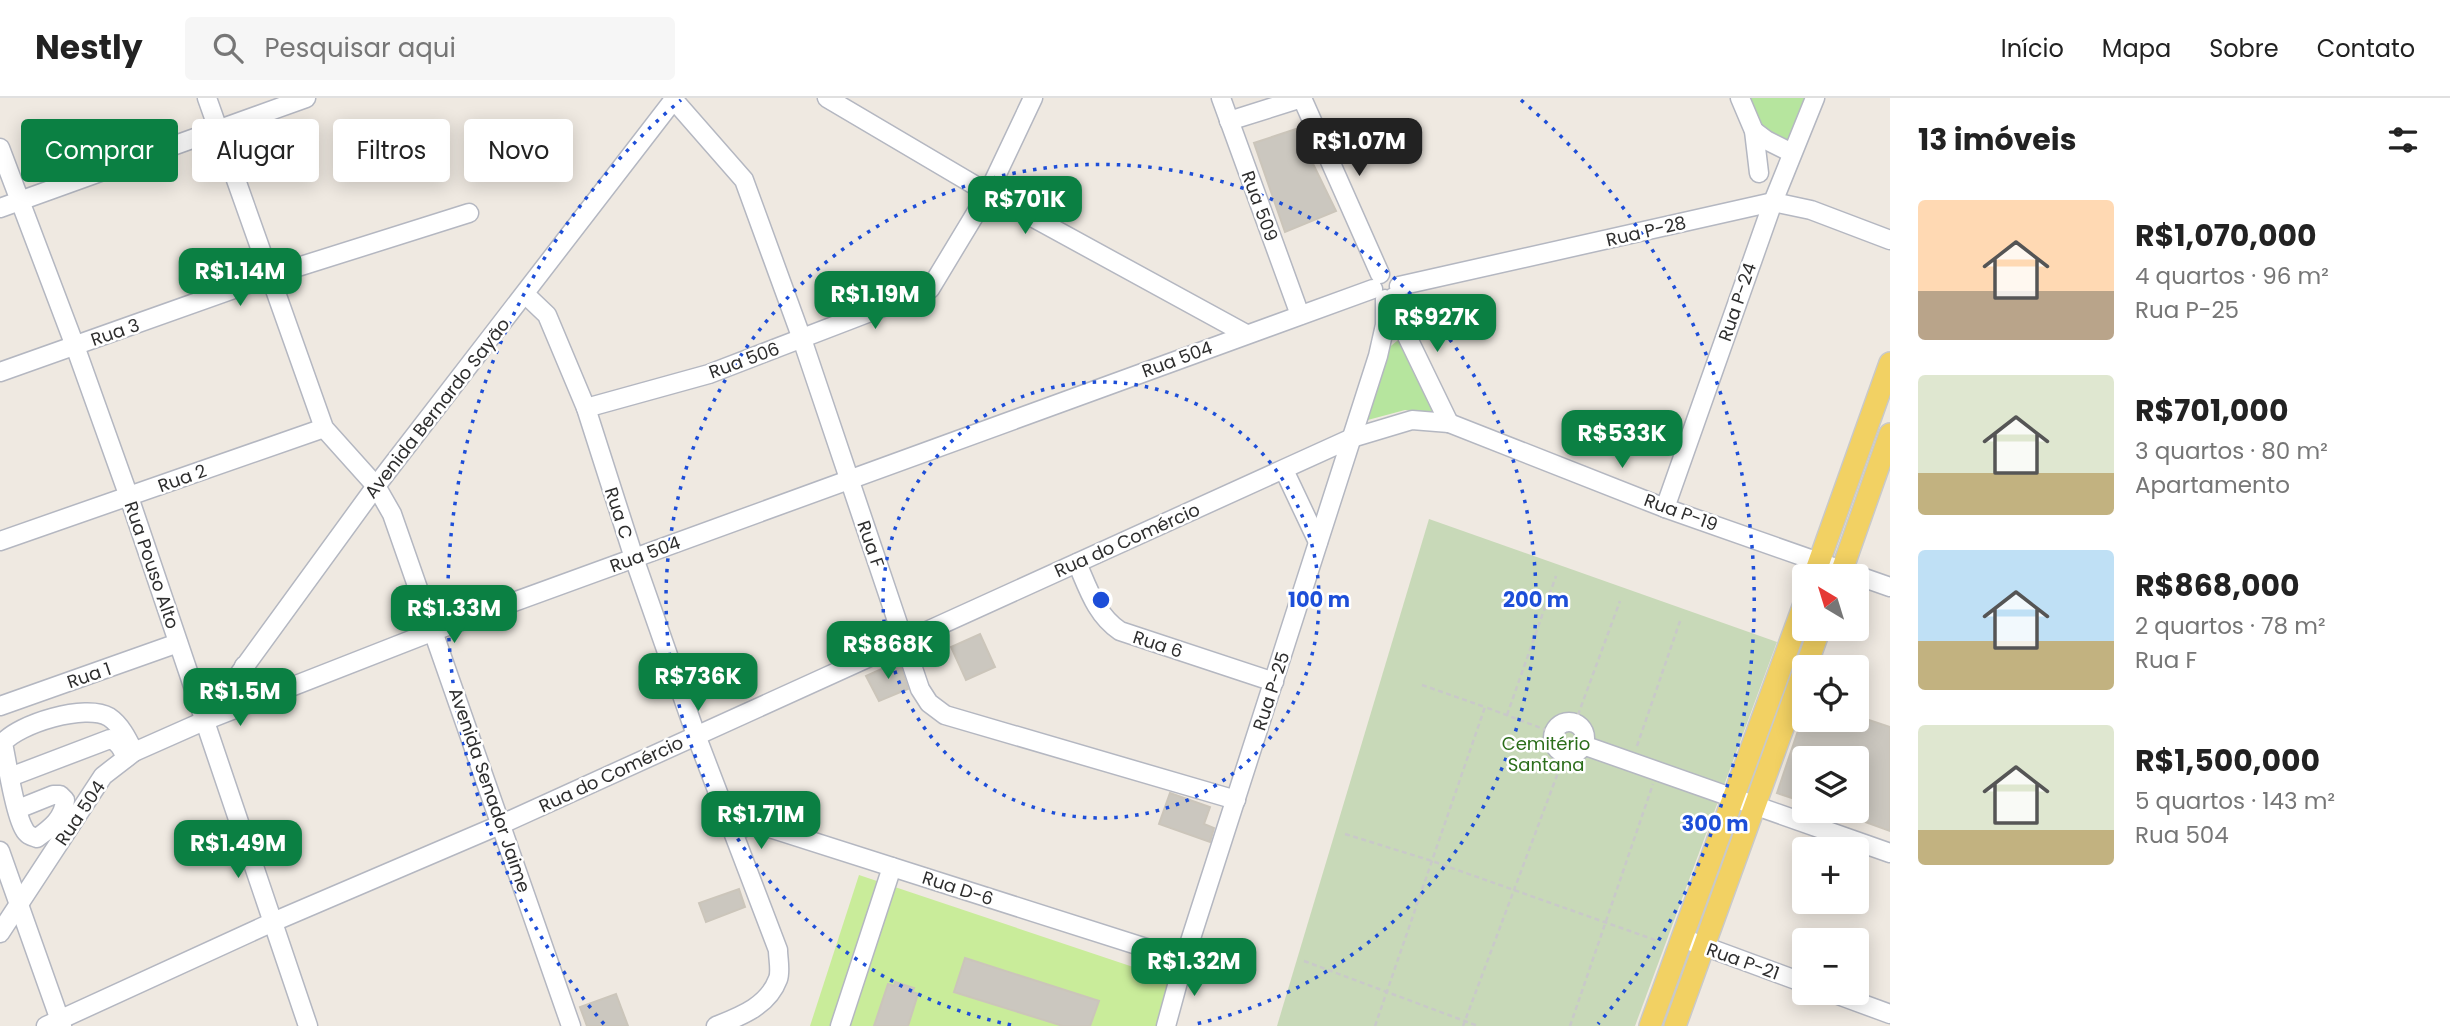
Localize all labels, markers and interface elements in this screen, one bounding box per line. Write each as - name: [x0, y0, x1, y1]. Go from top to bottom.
- search box: [185, 17, 675, 80]
- text: Nestly: [35, 24, 143, 71]
- icon: search: [209, 29, 247, 67]
- text: Pesquisar aqui: [265, 30, 456, 66]
- text: Início: [2001, 32, 2064, 65]
- text: Mapa: [2102, 32, 2171, 65]
- text: Sobre: [2209, 32, 2279, 65]
- text: Contato: [2317, 32, 2415, 65]
- pin: R$1.07M: [1294, 118, 1424, 178]
- text: 13 imóveis: [1918, 118, 2076, 161]
- chip: Comprar: [21, 119, 178, 182]
- chip: Alugar: [192, 119, 319, 182]
- chip: Filtros: [333, 119, 450, 182]
- chip: Novo: [464, 119, 573, 182]
- icon: filters: [2384, 121, 2422, 159]
- text: R$1.07M: [1312, 125, 1406, 157]
- street label: Rua 509: [1236, 167, 1284, 245]
- pin: R$701K: [968, 176, 1082, 236]
- text: R$701K: [984, 183, 1066, 215]
- street label: Rua P-28: [1603, 210, 1689, 252]
- text: R$1,070,000: [2135, 214, 2317, 257]
- icon: home: [1974, 228, 2058, 312]
- pin: R$1.14M: [175, 248, 305, 308]
- text: R$1.14M: [195, 255, 285, 287]
- street label: Rua P-24: [1712, 259, 1762, 345]
- text: 4 quartos · 96 m²: [2135, 260, 2329, 292]
- pin: R$1.19M: [810, 272, 940, 331]
- text: R$1.19M: [830, 278, 920, 310]
- pin: R$927K: [1380, 294, 1494, 354]
- text: Rua P-25: [2135, 294, 2239, 326]
- text: R$927K: [1394, 301, 1480, 333]
- street label: Rua 3: [87, 312, 143, 352]
- street label: Avenida Bernardo Sayão: [359, 313, 515, 503]
- street label: Rua 504: [1138, 335, 1216, 383]
- street label: Rua 506: [705, 336, 783, 384]
- text: R$701,000: [2135, 389, 2288, 432]
- icon: home: [1974, 403, 2058, 487]
- pin: R$533K: [1565, 410, 1679, 470]
- text: R$533K: [1578, 417, 1666, 449]
- text: 3 quartos · 80 m²: [2135, 435, 2328, 467]
- street label: Rua 2: [154, 458, 210, 498]
- text: Apartamento: [2135, 469, 2290, 501]
- street label: Rua C: [599, 484, 639, 542]
- street label: Rua P-19: [1641, 487, 1721, 537]
- street label: Rua do Comércio: [1050, 497, 1204, 583]
- street label: Rua Pouso Alto: [118, 498, 186, 632]
- street label: Rua F: [851, 517, 891, 571]
- street label: Rua 504: [606, 530, 684, 578]
- north arrow: [1792, 564, 1869, 640]
- map controls: [1792, 564, 1869, 1005]
- text: R$868,000: [2135, 564, 2300, 607]
- icon: home: [1974, 578, 2058, 662]
- text: 100 m: [1288, 585, 1350, 614]
- text: 200 m: [1503, 585, 1569, 614]
- pin: R$1.33M: [389, 586, 519, 645]
- centre of rings: [1089, 588, 1113, 612]
- text: R$1.33M: [407, 592, 501, 624]
- text: 2 quartos · 78 m²: [2135, 610, 2326, 642]
- pin: R$868K: [831, 622, 945, 681]
- street label: Rua 6: [1130, 624, 1186, 664]
- text: R$868K: [843, 628, 933, 660]
- text: Rua F: [2135, 644, 2197, 676]
- street label: Rua P-25: [1247, 648, 1295, 734]
- pin: R$736K: [641, 654, 755, 713]
- button: locate: [1792, 655, 1869, 732]
- street label: Rua 1: [64, 656, 114, 694]
- text: R$736K: [654, 660, 742, 692]
- pin: R$1.5M: [183, 668, 297, 728]
- text: R$1.5M: [199, 675, 281, 707]
- street label: Avenida Senador Jaime: [443, 684, 537, 896]
- street label: Rua do Comércio: [535, 730, 687, 818]
- park label: Cemitério Santana: [1502, 731, 1590, 777]
- text: R$1,500,000: [2135, 739, 2320, 782]
- button: layers: [1792, 746, 1869, 823]
- icon: home: [1974, 753, 2058, 837]
- street label: Rua 504: [49, 776, 111, 850]
- text: 5 quartos · 143 m²: [2135, 785, 2335, 817]
- pin: R$1.71M: [696, 792, 826, 851]
- text: R$1.71M: [717, 798, 805, 830]
- text: 300 m: [1682, 809, 1748, 838]
- text: Rua 504: [2135, 819, 2229, 851]
- pin: R$1.49M: [173, 820, 303, 880]
- text: R$1.49M: [190, 827, 286, 859]
- button: +: [1792, 837, 1869, 914]
- street label: Rua D-6: [919, 865, 997, 911]
- button: −: [1792, 928, 1869, 1005]
- street label: Rua P-21: [1703, 936, 1783, 986]
- pin: R$1.32M: [1129, 939, 1259, 998]
- text: R$1.32M: [1147, 945, 1241, 977]

